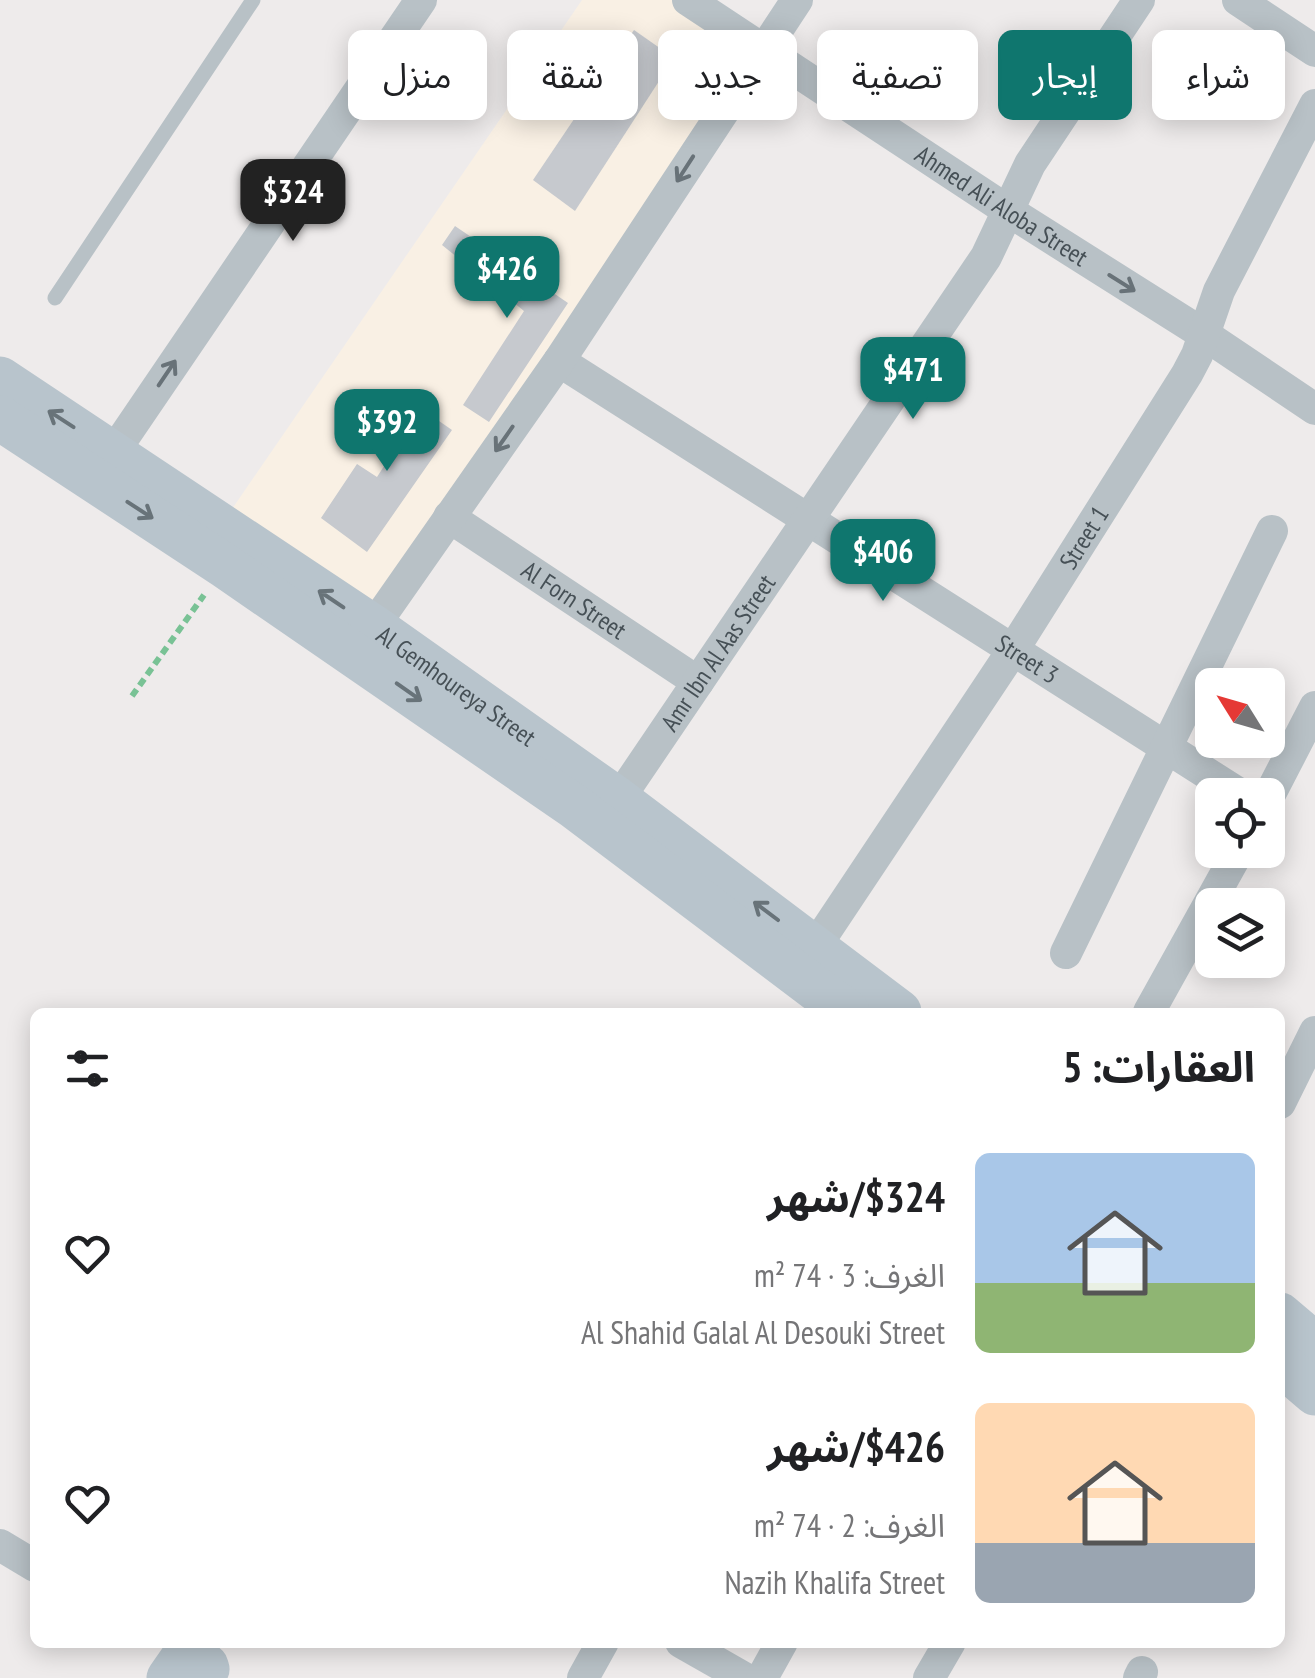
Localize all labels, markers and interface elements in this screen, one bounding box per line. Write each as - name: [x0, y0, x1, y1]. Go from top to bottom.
- chip: منزل: [348, 30, 487, 120]
- chip: شقة: [507, 30, 638, 120]
- chip: جديد: [658, 30, 797, 120]
- chip: تصفية: [817, 30, 978, 120]
- chip: إيجار: [998, 30, 1132, 120]
- chip: شراء: [1152, 30, 1285, 120]
- street label: Ahmed Ali Aloba Street: [909, 138, 1094, 273]
- one-way arrow: [675, 155, 696, 183]
- pin: $324: [234, 159, 352, 244]
- text: $324: [262, 170, 324, 212]
- pin: $426: [448, 236, 566, 321]
- text: $426: [476, 247, 538, 289]
- one-way arrow: [1107, 272, 1136, 293]
- pin: $471: [854, 337, 972, 422]
- text: $471: [882, 348, 944, 390]
- one-way arrow: [157, 359, 178, 387]
- pin: $392: [328, 389, 446, 474]
- text: $392: [356, 400, 418, 442]
- one-way arrow: [47, 409, 75, 430]
- one-way arrow: [494, 425, 515, 452]
- one-way arrow: [125, 499, 154, 520]
- street label: Street 1: [1052, 500, 1116, 575]
- pin: $406: [824, 519, 942, 604]
- text: $406: [852, 530, 914, 572]
- street label: Al Forn Street: [516, 554, 633, 646]
- street label: Amr Ibn Al Aas Street: [653, 568, 782, 737]
- one-way arrow: [318, 589, 346, 610]
- street label: Al Gemhoureya Street: [370, 619, 542, 753]
- street label: Street 3: [990, 627, 1065, 691]
- north arrow: [1195, 668, 1285, 758]
- map controls: [1195, 668, 1285, 978]
- one-way arrow: [394, 681, 422, 702]
- button: locate: [1195, 778, 1285, 868]
- button: layers: [1195, 888, 1285, 978]
- one-way arrow: [753, 900, 780, 921]
- text: العقارات: 5: [1062, 1039, 1255, 1094]
- icon: filters: [60, 1041, 115, 1096]
- text: $324/شهر: [767, 1169, 945, 1224]
- icon: home: [1055, 1193, 1175, 1313]
- icon: heart: [60, 1226, 115, 1281]
- text: الغرف: 3 · 74 m²: [754, 1254, 945, 1296]
- text: Al Shahid Galal Al Desouki Street: [581, 1311, 945, 1353]
- text: $426/شهر: [767, 1419, 945, 1474]
- icon: home: [1055, 1443, 1175, 1563]
- icon: heart: [60, 1476, 115, 1531]
- text: الغرف: 2 · 74 m²: [754, 1504, 945, 1546]
- text: Nazih Khalifa Street: [725, 1561, 945, 1603]

